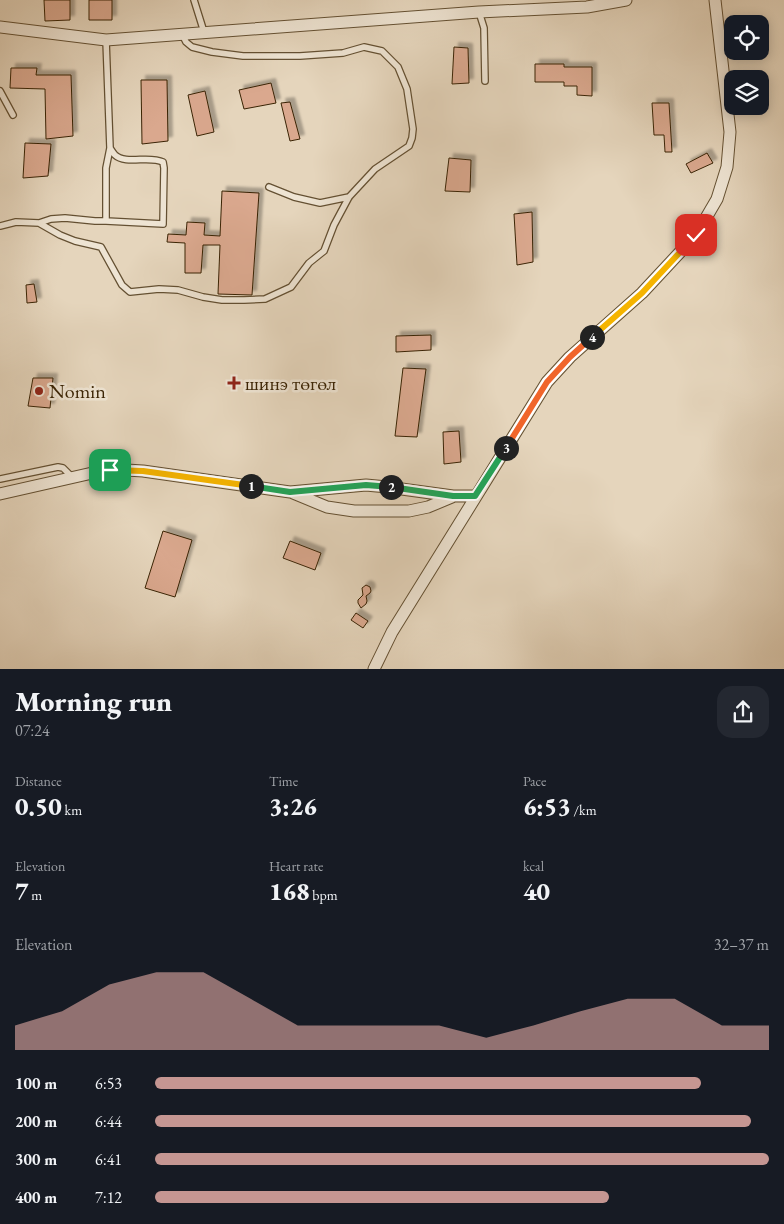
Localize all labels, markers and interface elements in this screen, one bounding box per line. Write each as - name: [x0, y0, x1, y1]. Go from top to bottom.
- map controls: [724, 15, 769, 115]
- button: locate: [724, 15, 769, 60]
- button: layers: [724, 70, 769, 115]
- pin: [675, 214, 717, 256]
- icon: check: [682, 221, 710, 249]
- pin: 4: [580, 324, 604, 350]
- text: 4: [589, 328, 596, 346]
- place label: шинэ төгөл: [245, 370, 337, 396]
- marker: шинэ төгөл: [227, 376, 241, 390]
- place label: Nomin: [49, 378, 106, 404]
- marker: Nomin: [33, 385, 45, 397]
- pin: 3: [494, 436, 518, 460]
- text: 3: [503, 439, 510, 457]
- pin: [89, 449, 131, 491]
- icon: arrive: [96, 456, 124, 484]
- pin: 1: [238, 474, 264, 498]
- pin: 2: [378, 474, 404, 500]
- text: 1: [248, 477, 255, 495]
- text: 2: [388, 478, 395, 496]
- text: Morning run: [15, 683, 172, 719]
- button: share: [717, 686, 769, 738]
- text: 07:24: [15, 720, 50, 741]
- text: Distance: [15, 772, 62, 790]
- text: Time: [269, 772, 298, 790]
- text: Pace: [523, 772, 547, 790]
- text: 0.50: [15, 790, 62, 822]
- text: 3:26: [269, 790, 317, 822]
- text: 6:53: [523, 790, 571, 822]
- text: km: [62, 801, 82, 819]
- text: /km: [571, 801, 597, 819]
- text: Elevation: [15, 857, 65, 875]
- text: Heart rate: [269, 857, 323, 875]
- text: kcal: [523, 857, 544, 875]
- text: 7: [15, 875, 29, 907]
- text: 168: [269, 875, 310, 907]
- text: 40: [523, 875, 550, 907]
- text: m: [29, 886, 42, 904]
- text: bpm: [310, 886, 338, 904]
- text: Elevation: [15, 934, 73, 955]
- text: 32–37 m: [714, 934, 769, 955]
- text: 100 m: [15, 1073, 57, 1094]
- text: 6:53: [95, 1073, 122, 1094]
- text: 200 m: [15, 1111, 57, 1132]
- text: 6:44: [95, 1111, 122, 1132]
- text: 300 m: [15, 1149, 57, 1170]
- text: 6:41: [95, 1149, 122, 1170]
- text: 400 m: [15, 1187, 57, 1208]
- text: 7:12: [95, 1187, 122, 1208]

